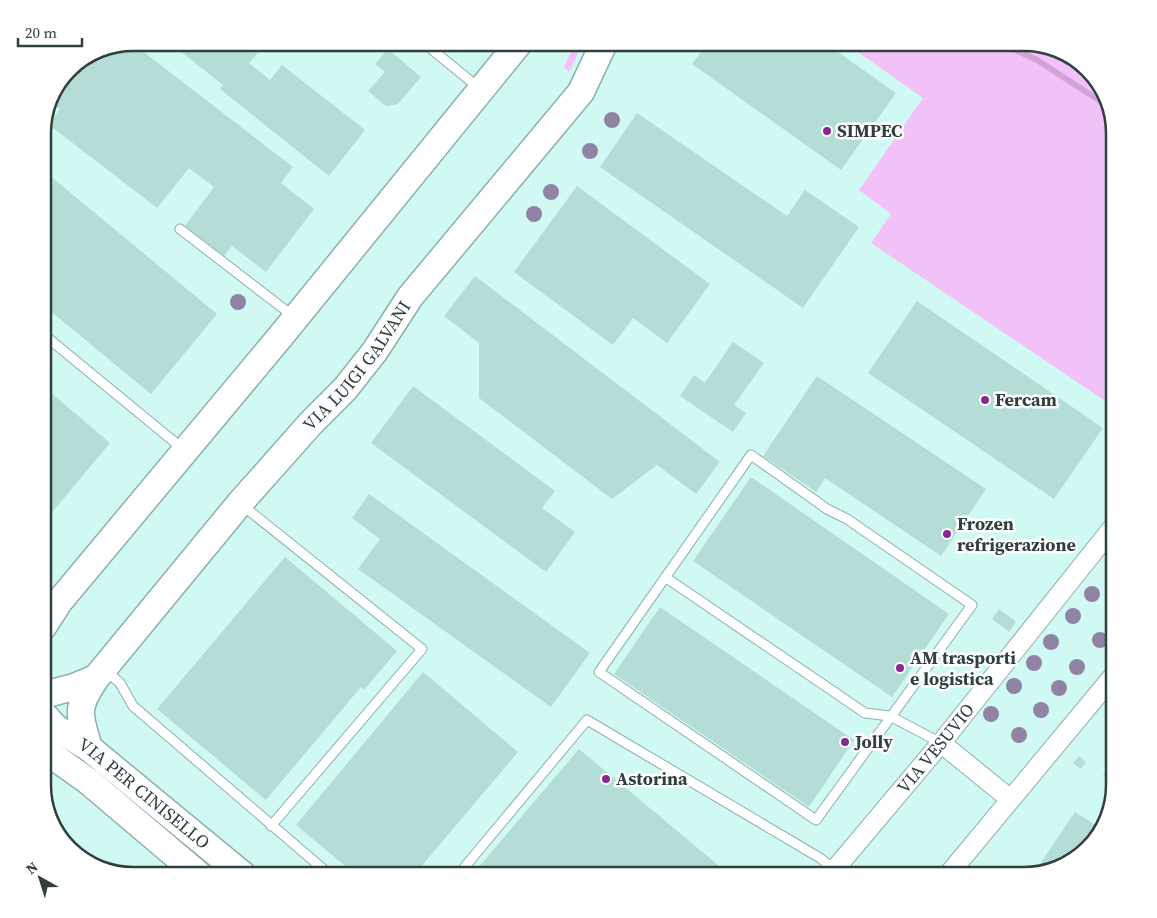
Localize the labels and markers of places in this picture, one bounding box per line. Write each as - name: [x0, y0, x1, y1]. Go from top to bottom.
- place label: SIMPEC: [837, 118, 902, 143]
- marker: SIMPEC: [821, 125, 833, 137]
- place label: Fercam: [995, 387, 1057, 412]
- marker: Fercam: [979, 394, 991, 406]
- place label: Frozen refrigerazione: [957, 511, 1076, 557]
- marker: Frozen refrigerazione: [941, 528, 953, 540]
- place label: AM trasporti e logistica: [910, 645, 1016, 691]
- marker: AM trasporti e logistica: [894, 662, 906, 674]
- place label: Jolly: [854, 729, 893, 754]
- marker: Jolly: [839, 736, 851, 748]
- place label: Astorina: [616, 766, 688, 791]
- marker: Astorina: [600, 773, 612, 785]

